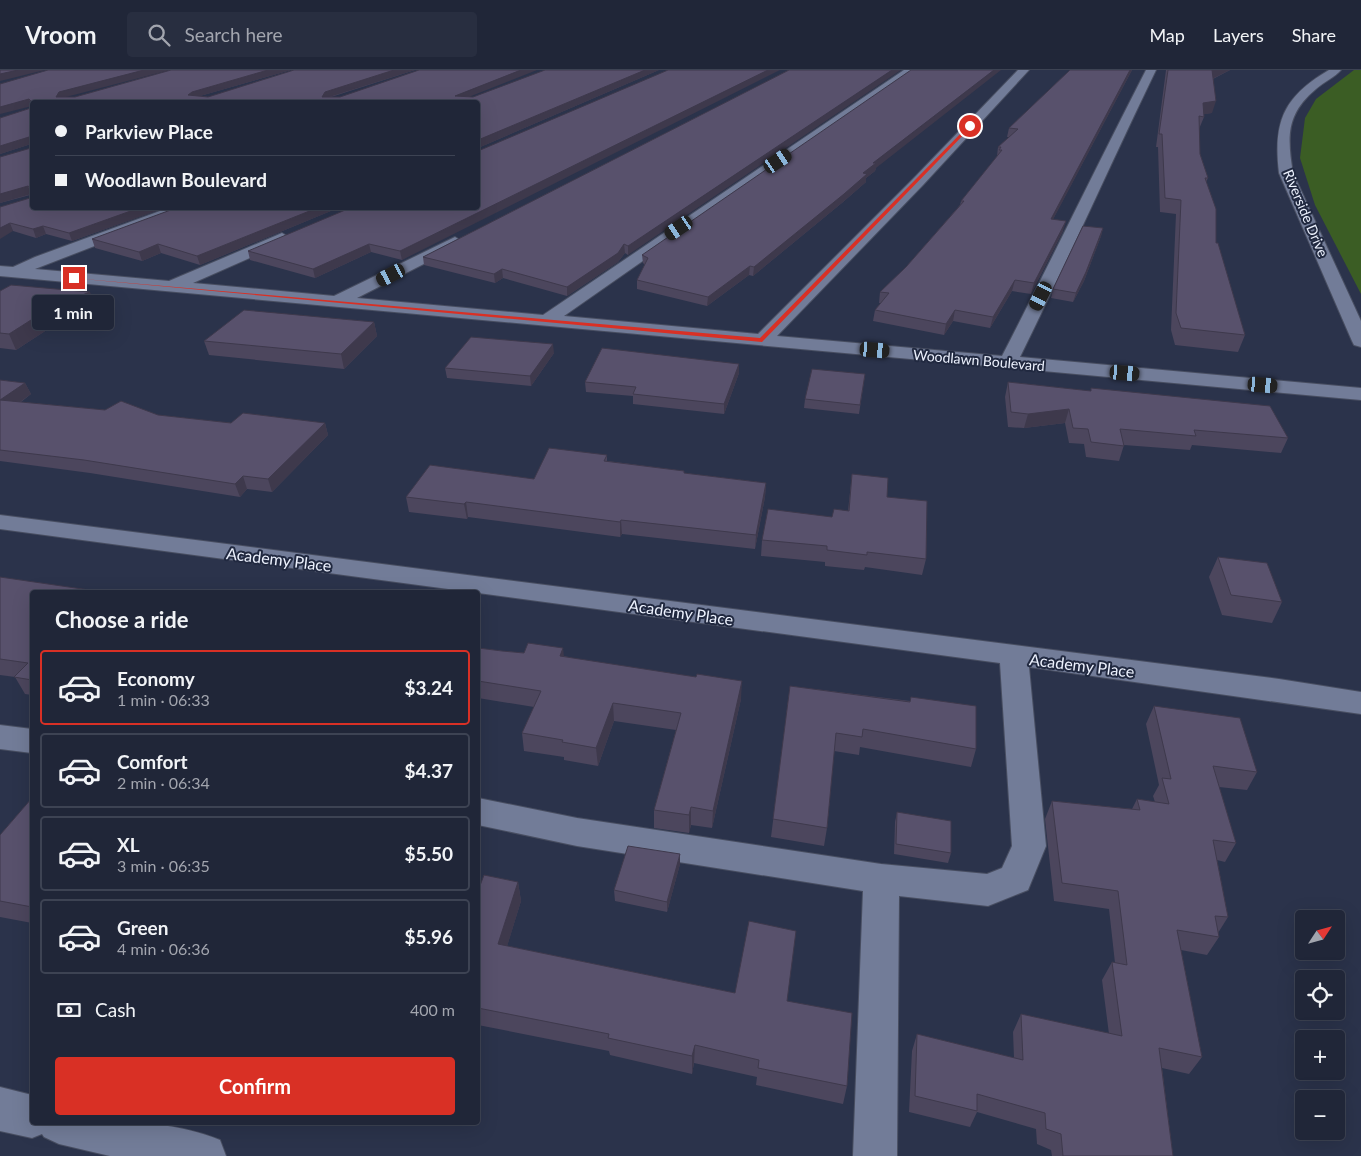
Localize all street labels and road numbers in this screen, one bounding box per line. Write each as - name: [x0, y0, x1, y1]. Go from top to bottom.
- street label: Riverside Drive: [1280, 167, 1332, 259]
- street label: Woodlawn Boulevard: [913, 346, 1045, 374]
- street label: Academy Place: [225, 543, 333, 575]
- street label: Academy Place: [627, 595, 735, 629]
- street label: Academy Place: [1028, 649, 1136, 681]

